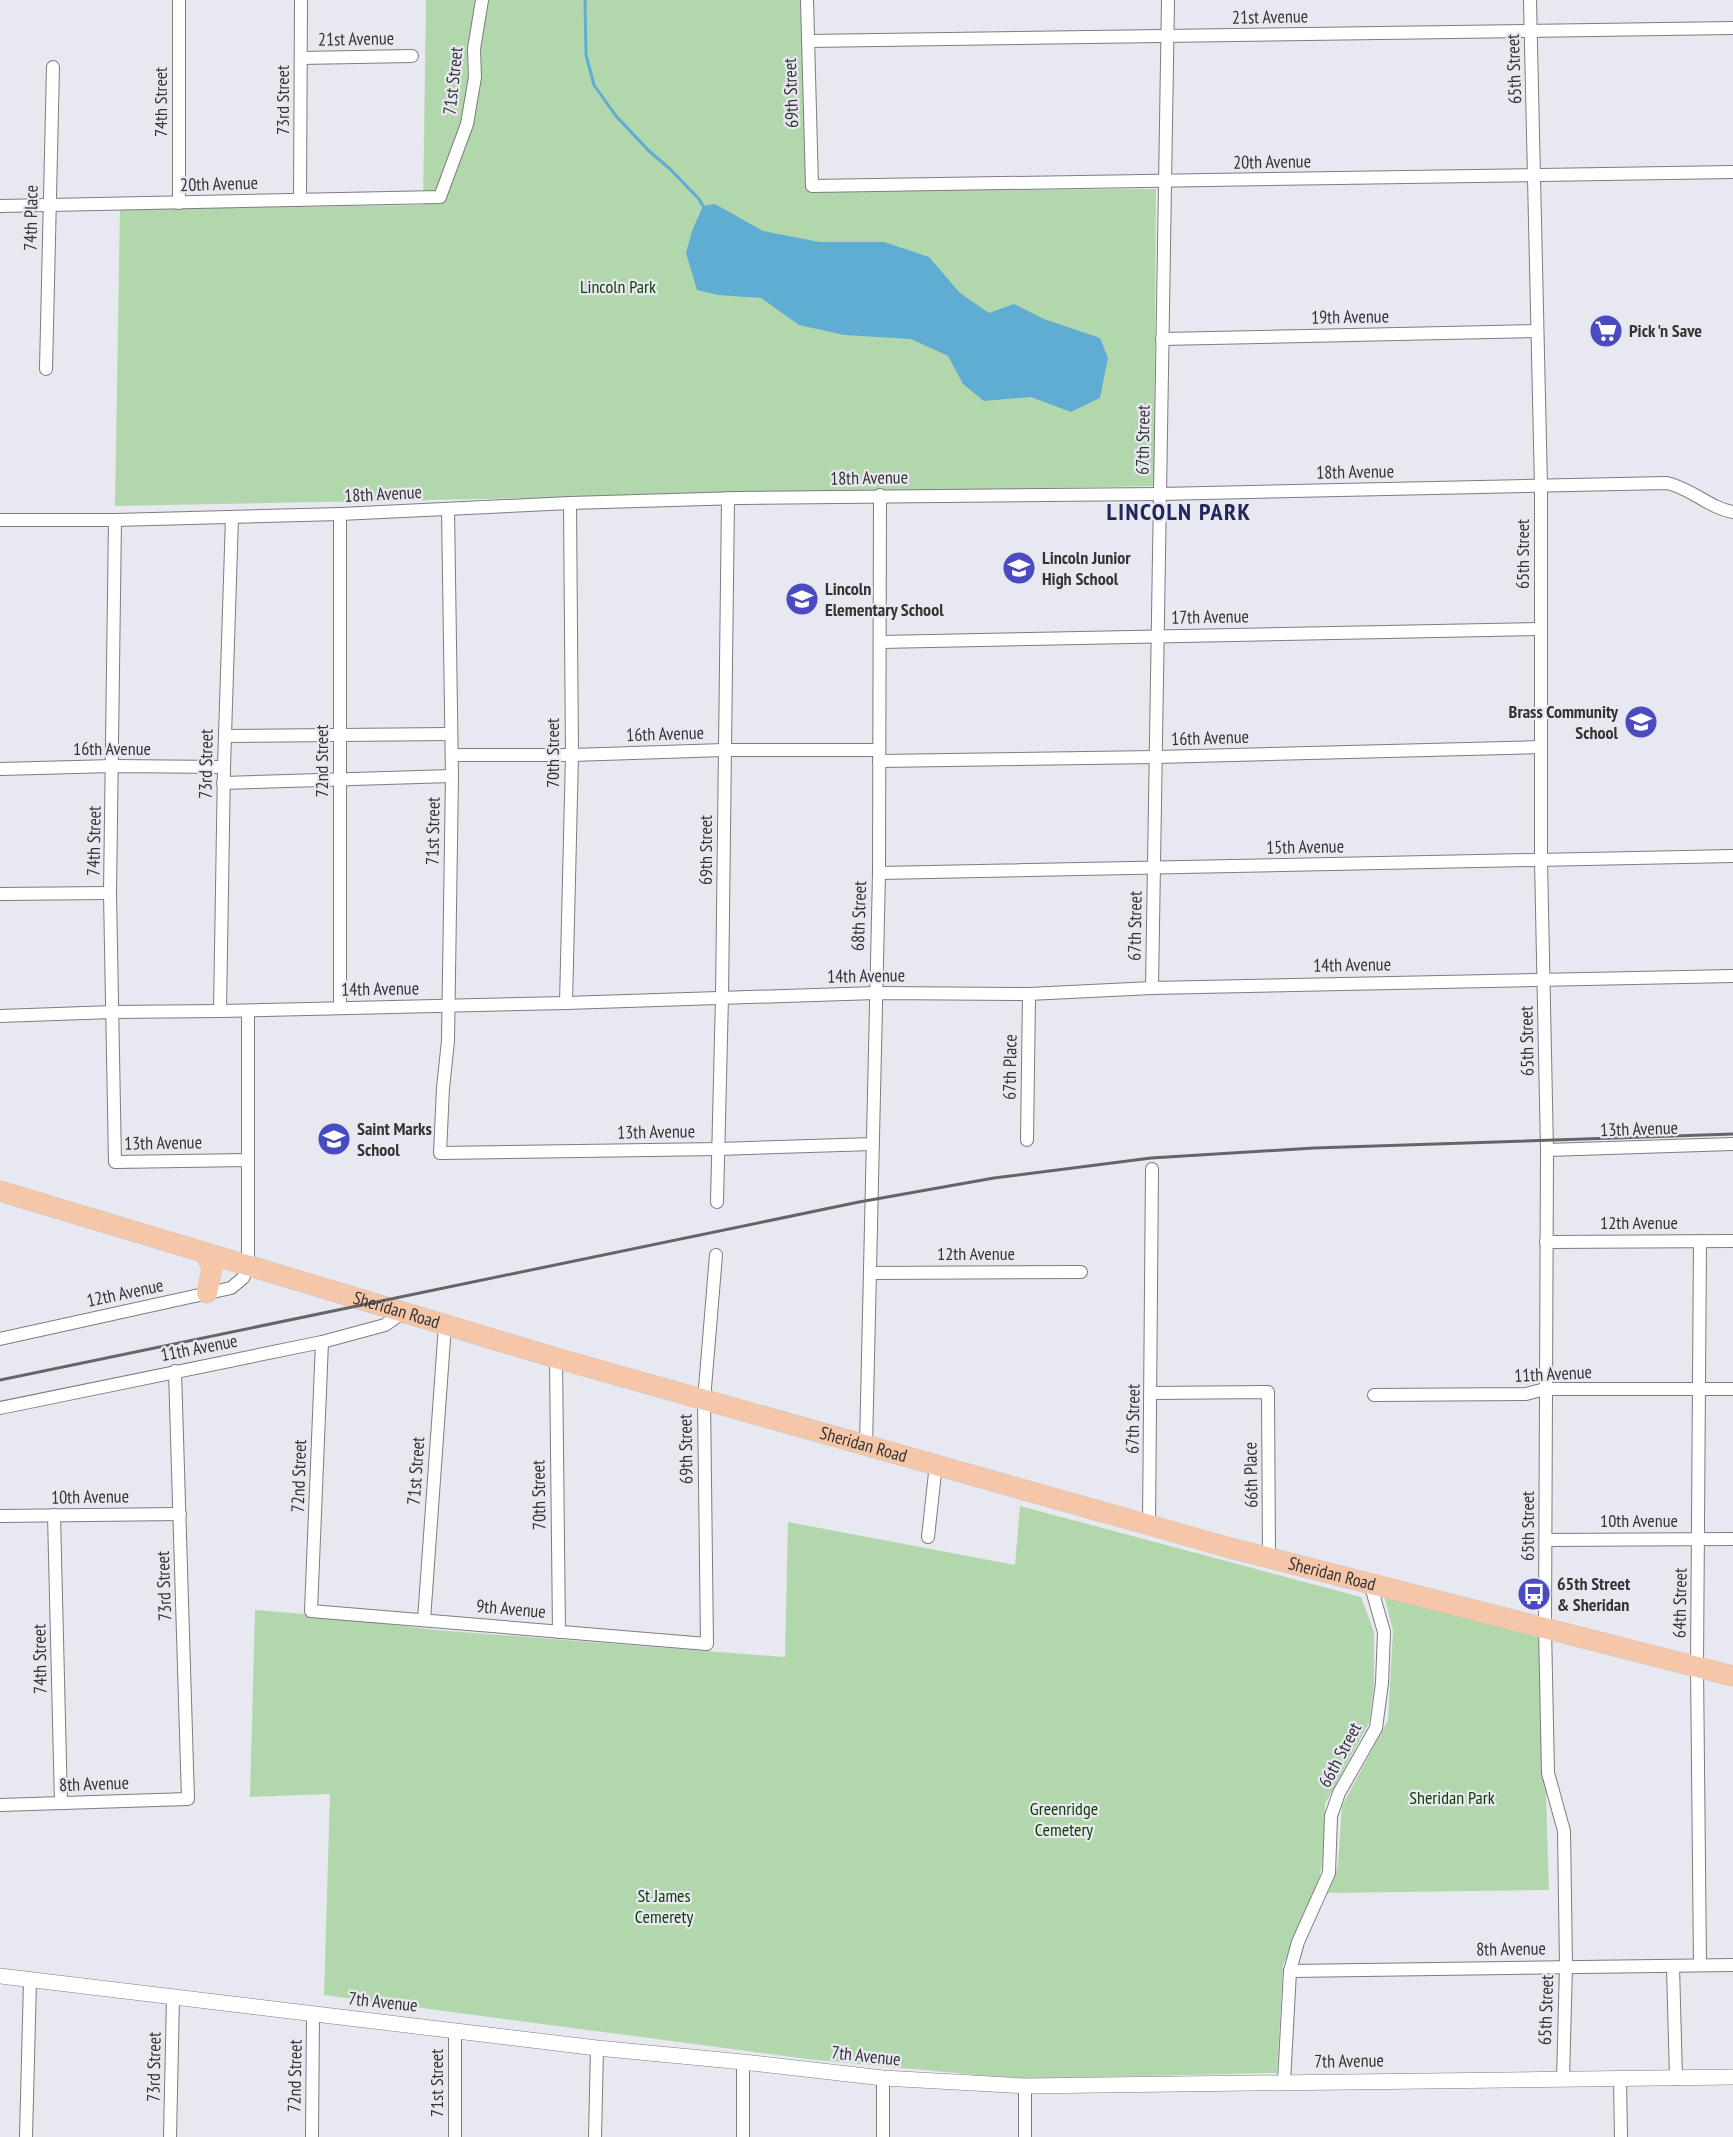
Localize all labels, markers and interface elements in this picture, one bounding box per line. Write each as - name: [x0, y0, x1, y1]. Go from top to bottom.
- street label: 21st Avenue: [1232, 4, 1308, 29]
- street label: 21st Avenue: [318, 26, 394, 51]
- street label: 65th Street: [1501, 34, 1526, 104]
- street label: 71st Street: [437, 46, 468, 116]
- street label: 69th Street: [778, 58, 803, 128]
- street label: 73rd Street: [271, 65, 294, 135]
- street label: 74th Street: [149, 67, 172, 137]
- street label: 20th Avenue: [1233, 149, 1311, 174]
- street label: 20th Avenue: [180, 171, 258, 196]
- street label: 74th Place: [18, 185, 43, 251]
- park label: Lincoln Park: [580, 275, 656, 298]
- street label: 19th Avenue: [1311, 304, 1389, 329]
- supermarket icon: Pick 'n Save: [1588, 313, 1624, 349]
- place label: Pick 'n Save: [1629, 319, 1702, 342]
- street label: 67th Street: [1130, 405, 1155, 475]
- street label: 18th Avenue: [1316, 459, 1394, 484]
- street label: 18th Avenue: [830, 465, 908, 490]
- street label: 18th Avenue: [343, 480, 422, 507]
- district label: LINCOLN PARK: [1107, 496, 1251, 527]
- street label: 65th Street: [1511, 519, 1534, 589]
- place label: Lincoln Junior High School: [1042, 546, 1131, 590]
- school or university icon: Lincoln Junior High School: [1001, 550, 1037, 586]
- place label: Lincoln Elementary School: [825, 577, 944, 621]
- school or university icon: Lincoln Elementary School: [784, 581, 820, 617]
- street label: 17th Avenue: [1171, 604, 1249, 629]
- place label: Brass Community School: [1509, 700, 1619, 744]
- school or university icon: Brass Community School: [1623, 704, 1659, 740]
- street label: 70th Street: [541, 718, 564, 788]
- street label: 16th Avenue: [626, 721, 704, 746]
- street label: 72nd Street: [310, 724, 333, 797]
- street label: 16th Avenue: [1171, 725, 1249, 750]
- street label: 73rd Street: [193, 729, 218, 799]
- street label: 16th Avenue: [73, 737, 151, 760]
- street label: 71st Street: [420, 797, 445, 865]
- street label: 74th Street: [81, 806, 106, 876]
- street label: 69th Street: [694, 815, 717, 885]
- street label: 15th Avenue: [1266, 834, 1344, 859]
- street label: 68th Street: [846, 880, 871, 951]
- street label: 67th Street: [1122, 891, 1147, 961]
- street label: 14th Avenue: [1313, 952, 1391, 977]
- street label: 14th Avenue: [827, 963, 905, 988]
- street label: 14th Avenue: [341, 976, 419, 1001]
- street label: 65th Street: [1514, 1006, 1539, 1076]
- street label: 67th Place: [997, 1034, 1022, 1100]
- street label: 13th Avenue: [1600, 1116, 1678, 1141]
- place label: Saint Marks School: [357, 1117, 432, 1161]
- street label: 13th Avenue: [617, 1119, 695, 1144]
- school or university icon: Saint Marks School: [316, 1121, 352, 1157]
- street label: 13th Avenue: [124, 1130, 202, 1155]
- street label: 12th Avenue: [1600, 1211, 1678, 1234]
- street label: 12th Avenue: [937, 1242, 1015, 1265]
- street label: 12th Avenue: [84, 1273, 165, 1312]
- street label: Sheridan Road: [351, 1286, 443, 1333]
- street label: 11th Avenue: [158, 1329, 239, 1366]
- street label: 11th Avenue: [1513, 1360, 1592, 1387]
- street label: 67th Street: [1120, 1384, 1145, 1454]
- street label: 69th Street: [673, 1414, 698, 1484]
- street label: Sheridan Road: [817, 1421, 910, 1467]
- street label: 71st Street: [402, 1436, 429, 1506]
- street label: 72nd Street: [286, 1439, 311, 1513]
- street label: 66th Place: [1238, 1442, 1263, 1508]
- street label: 70th Street: [526, 1460, 551, 1530]
- street label: 10th Avenue: [51, 1484, 129, 1509]
- street label: 65th Street: [1516, 1491, 1539, 1561]
- street label: 10th Avenue: [1600, 1509, 1678, 1532]
- street label: 73rd Street: [151, 1551, 176, 1621]
- street label: Sheridan Road: [1286, 1551, 1378, 1596]
- street label: 64th Street: [1667, 1568, 1692, 1638]
- place label: 65th Street & Sheridan: [1557, 1572, 1631, 1616]
- bus stop icon: 65th Street & Sheridan: [1516, 1576, 1552, 1612]
- street label: 9th Avenue: [475, 1594, 547, 1623]
- street label: 74th Street: [27, 1624, 52, 1694]
- street label: 66th Street: [1313, 1718, 1366, 1791]
- street label: 8th Avenue: [59, 1771, 129, 1796]
- park label: Sheridan Park: [1409, 1786, 1495, 1809]
- park label: Greenridge Cemetery: [1030, 1797, 1098, 1841]
- park label: St James Cemerety: [635, 1884, 693, 1928]
- street label: 8th Avenue: [1476, 1936, 1546, 1961]
- street label: 65th Street: [1533, 1974, 1558, 2045]
- street label: 7th Avenue: [347, 1986, 419, 2017]
- street label: 73rd Street: [141, 2032, 166, 2102]
- street label: 72nd Street: [282, 2039, 307, 2113]
- street label: 7th Avenue: [830, 2040, 902, 2071]
- street label: 7th Avenue: [1314, 2048, 1384, 2073]
- street label: 71st Street: [425, 2049, 448, 2117]

